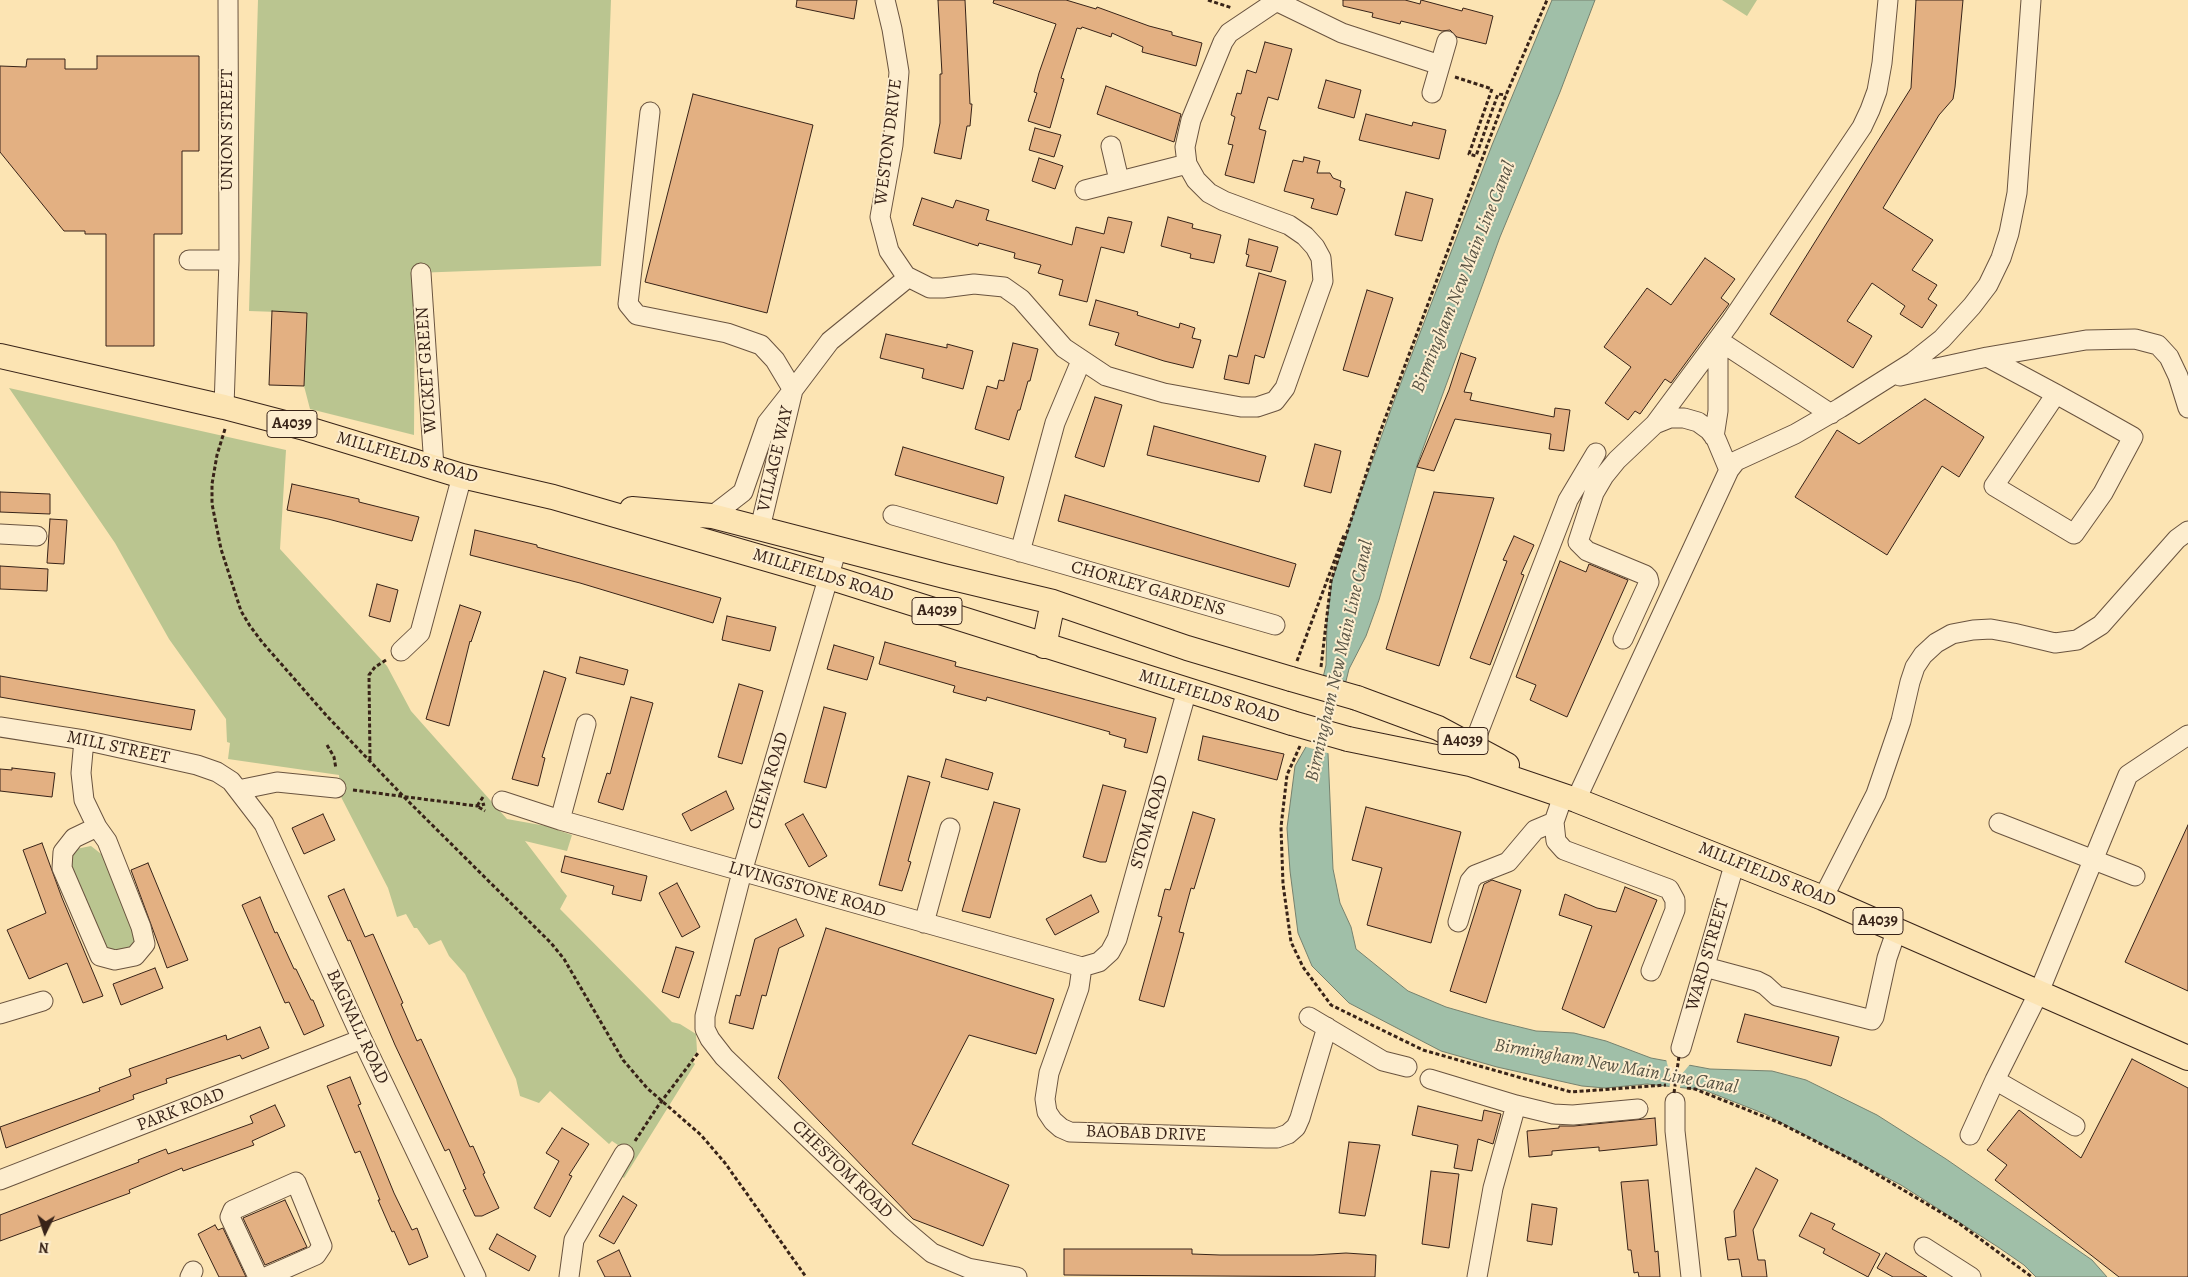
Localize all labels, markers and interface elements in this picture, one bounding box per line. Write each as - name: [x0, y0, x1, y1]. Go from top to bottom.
- street label: UNION STREET: [217, 69, 239, 191]
- street label: WESTON DRIVE: [871, 78, 907, 206]
- water label: Birmingham New Main Line Canal: [1407, 158, 1521, 396]
- street label: WICKET GREEN: [412, 306, 442, 434]
- street label: VILLAGE WAY: [753, 404, 799, 514]
- road number: A4039: [267, 410, 317, 438]
- street label: MILLFIELDS ROAD: [334, 427, 480, 489]
- water label: Birmingham New Main Line Canal: [1301, 538, 1379, 784]
- street label: MILLFIELDS ROAD: [750, 544, 896, 608]
- street label: CHORLEY GARDENS: [1068, 557, 1228, 621]
- road number: A4039: [912, 598, 962, 624]
- street label: MILLFIELDS ROAD: [1136, 665, 1282, 729]
- street label: MILL STREET: [65, 727, 171, 769]
- road number: A4039: [1438, 728, 1488, 754]
- street label: CHEM ROAD: [744, 730, 794, 832]
- street label: STOM ROAD: [1126, 773, 1174, 871]
- street label: MILLFIELDS ROAD: [1695, 838, 1839, 912]
- street label: LIVINGSTONE ROAD: [726, 857, 888, 923]
- street label: WARD STREET: [1682, 897, 1734, 1013]
- road number: A4039: [1853, 908, 1903, 934]
- street label: BAGNALL ROAD: [321, 966, 393, 1088]
- water label: Birmingham New Main Line Canal: [1492, 1034, 1740, 1100]
- street label: PARK ROAD: [134, 1083, 228, 1137]
- street label: CHESTOM ROAD: [787, 1116, 897, 1224]
- street label: BAOBAB DRIVE: [1085, 1121, 1207, 1147]
- north arrow: [20, 1207, 70, 1257]
- text: N: [38, 1238, 50, 1257]

